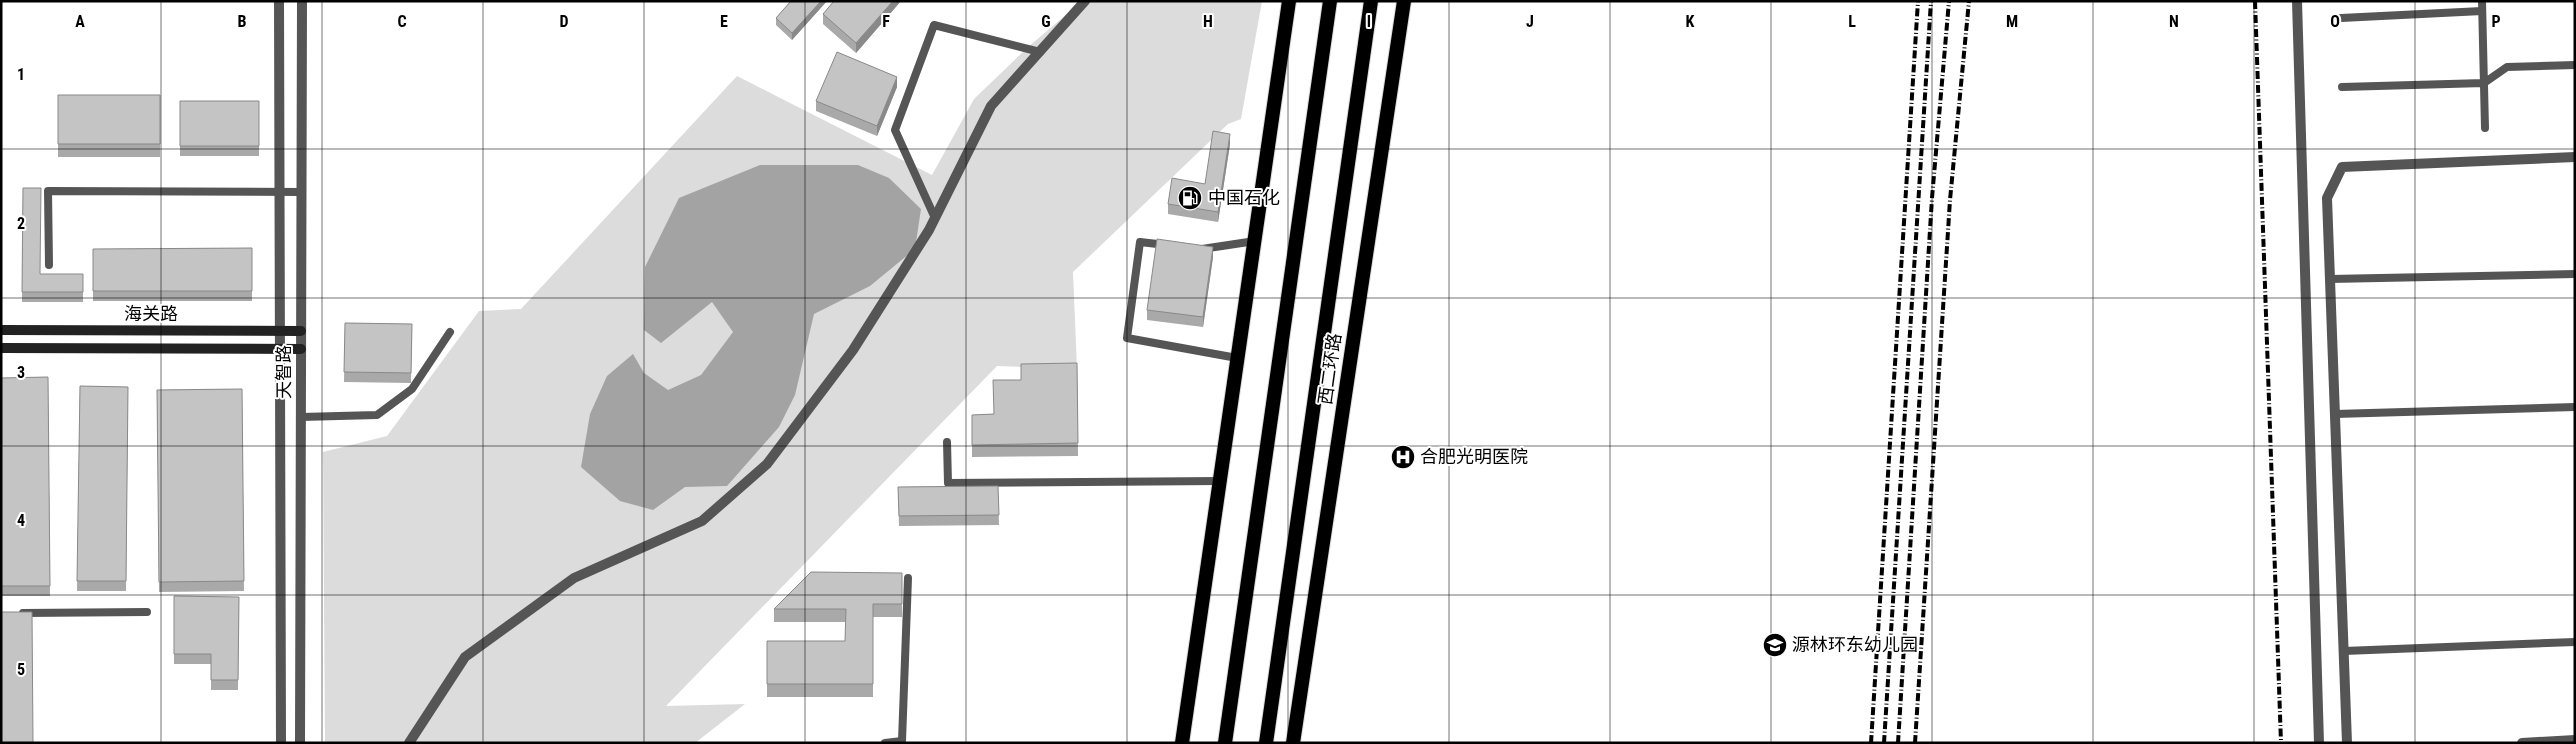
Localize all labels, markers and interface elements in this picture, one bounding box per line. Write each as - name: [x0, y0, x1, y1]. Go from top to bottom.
- text: A: [75, 12, 85, 31]
- text: B: [238, 12, 247, 31]
- text: C: [397, 12, 407, 31]
- text: D: [559, 12, 569, 31]
- text: E: [720, 12, 728, 31]
- text: F: [882, 12, 890, 31]
- text: G: [1041, 12, 1051, 31]
- text: H: [1203, 12, 1213, 31]
- text: I: [1367, 12, 1371, 31]
- text: J: [1526, 12, 1534, 31]
- text: K: [1686, 12, 1695, 31]
- text: L: [1848, 12, 1856, 31]
- text: M: [2006, 12, 2018, 31]
- text: N: [2169, 12, 2179, 31]
- text: O: [2330, 12, 2340, 31]
- text: P: [2491, 12, 2501, 31]
- text: 1: [17, 65, 25, 84]
- fuel station icon: 中国石化: [1177, 185, 1203, 211]
- place label: 中国石化: [1208, 187, 1280, 208]
- text: 2: [17, 214, 25, 233]
- street label: 海关路: [124, 303, 178, 324]
- street label: 西二环路: [1314, 332, 1345, 406]
- street label: 天智路: [273, 345, 294, 399]
- text: 3: [17, 363, 25, 382]
- hospital icon: 合肥光明医院: [1390, 444, 1416, 470]
- place label: 合肥光明医院: [1420, 446, 1528, 467]
- text: 4: [17, 511, 25, 530]
- school or university icon: 源林环东幼儿园: [1762, 632, 1788, 658]
- place label: 源林环东幼儿园: [1792, 634, 1918, 655]
- text: 5: [17, 660, 25, 679]

